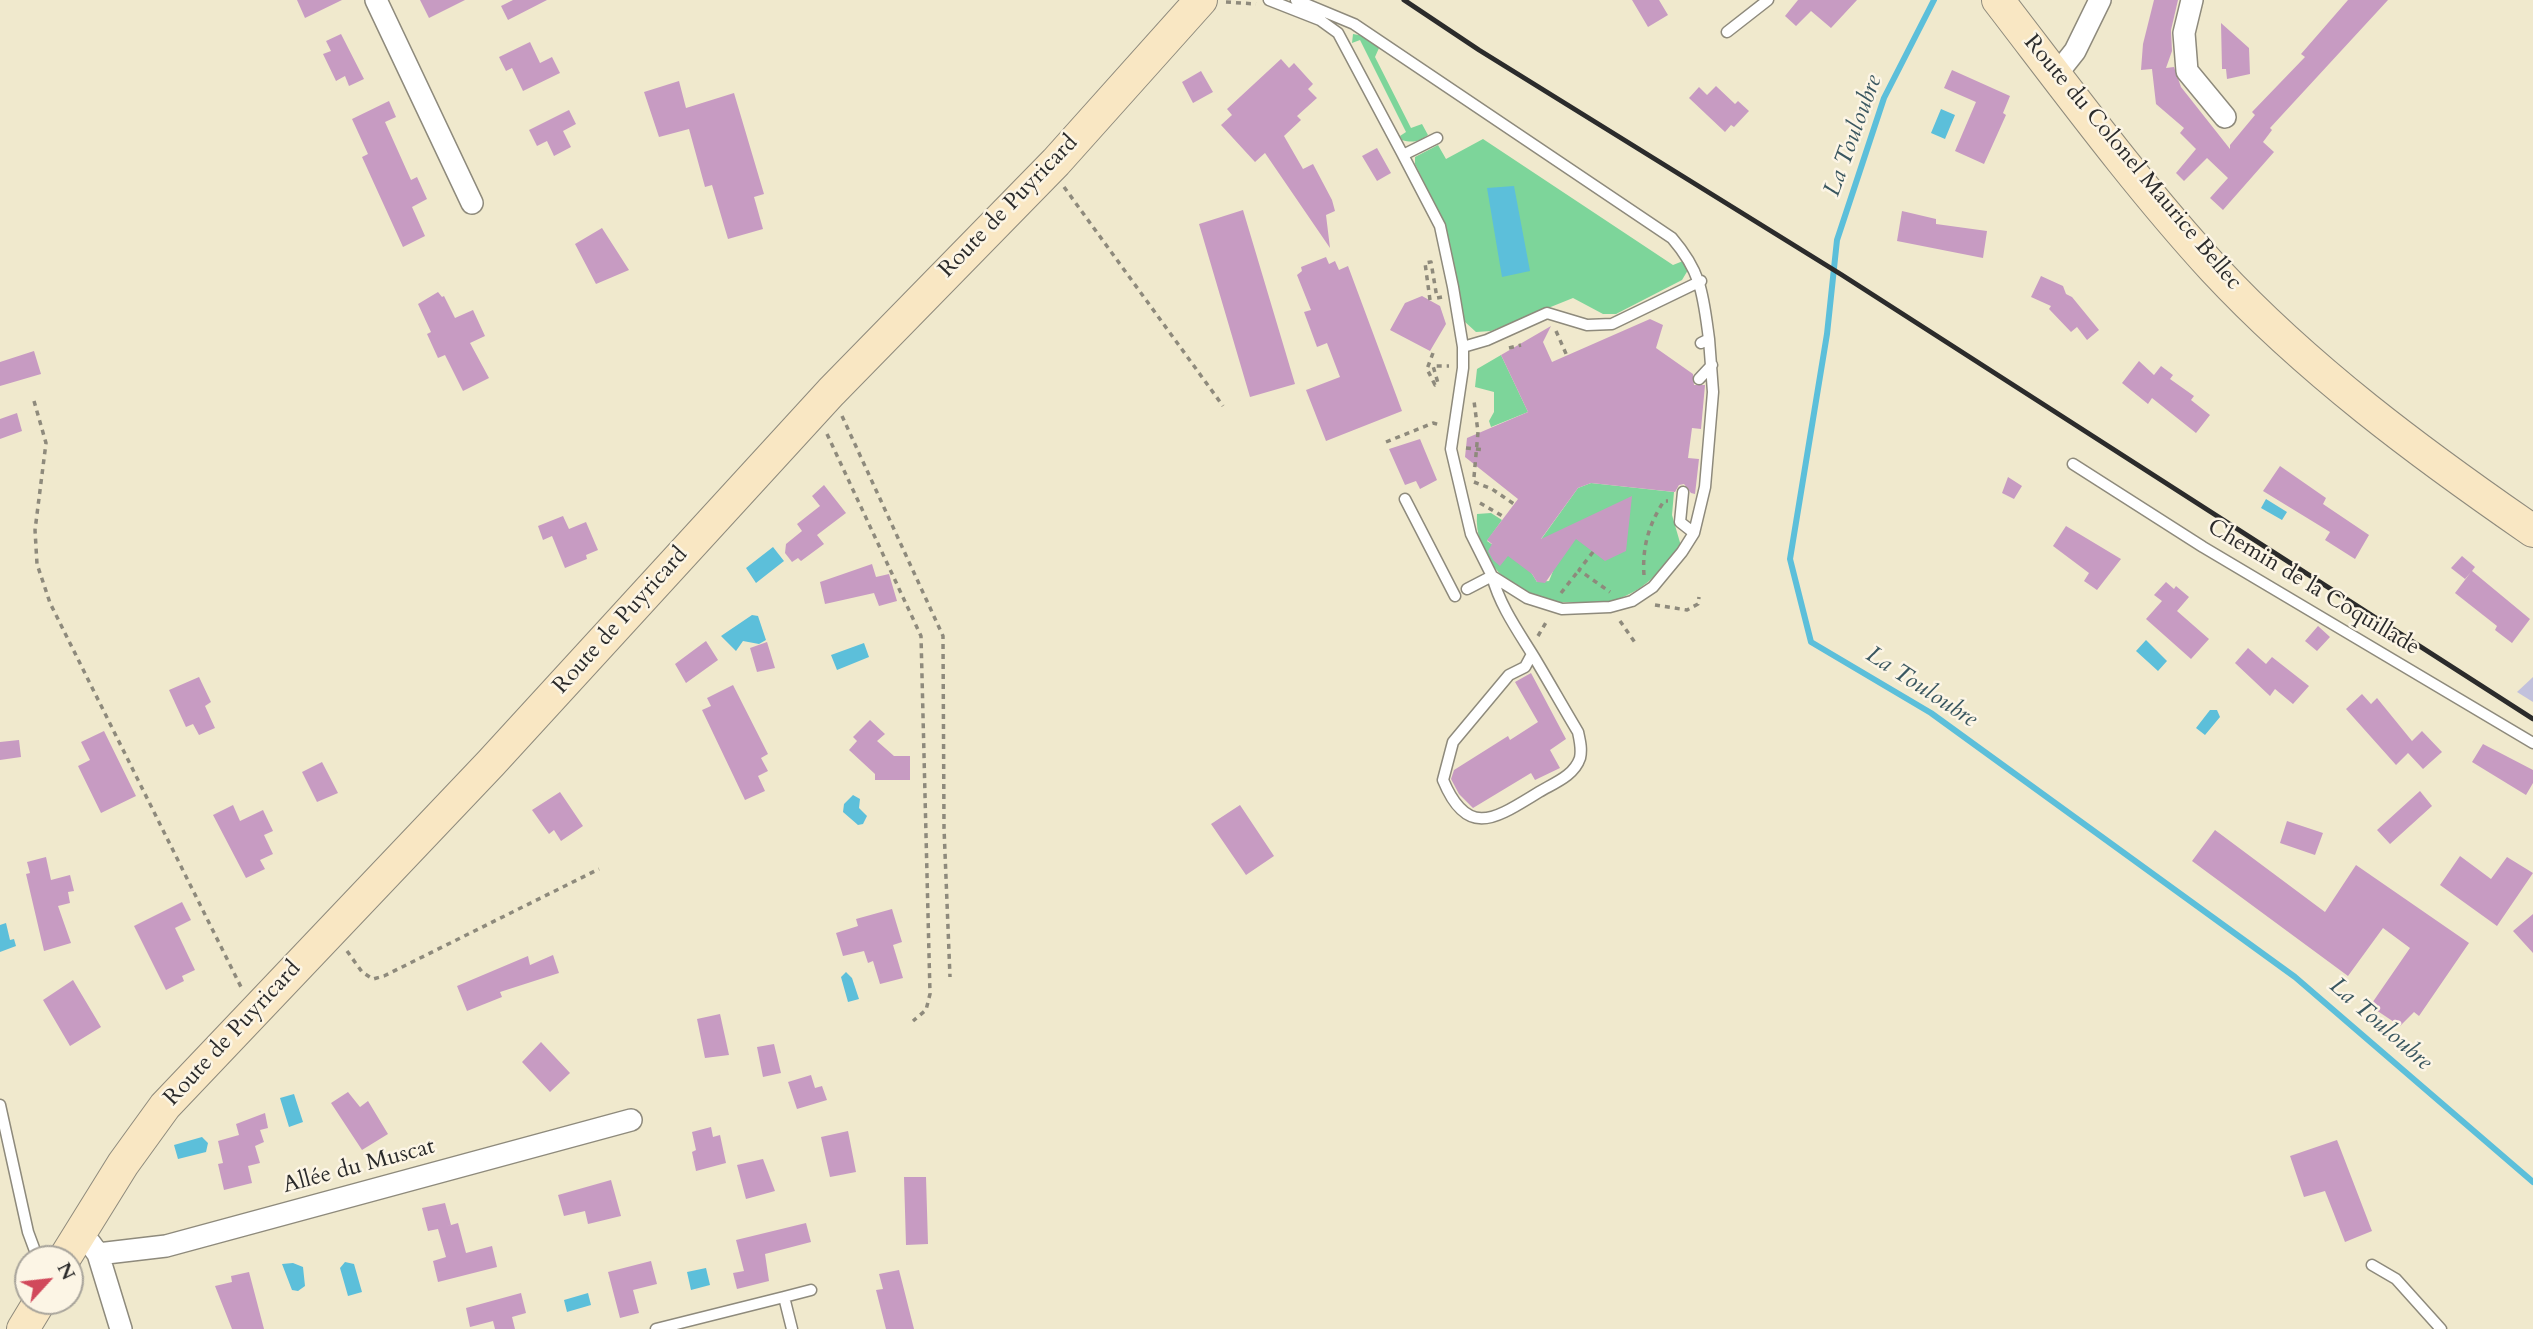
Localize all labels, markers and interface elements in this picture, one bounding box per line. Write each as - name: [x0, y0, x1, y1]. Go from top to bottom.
- street label: Route du Colonel Maurice Bellec: [2017, 30, 2247, 296]
- water label: La Touloubre: [1819, 71, 1889, 201]
- street label: Route de Puyricard: [934, 130, 1084, 284]
- street label: Chemin de la Coquillade: [2202, 514, 2424, 662]
- street label: Route de Puyricard: [548, 542, 694, 700]
- water label: La Touloubre: [1860, 641, 1982, 735]
- street label: Route de Puyricard: [159, 956, 307, 1112]
- water label: La Touloubre: [2323, 973, 2437, 1077]
- street label: Allée du Muscat: [280, 1134, 438, 1200]
- north arrow: [14, 1245, 84, 1315]
- text: N: [51, 1258, 81, 1285]

